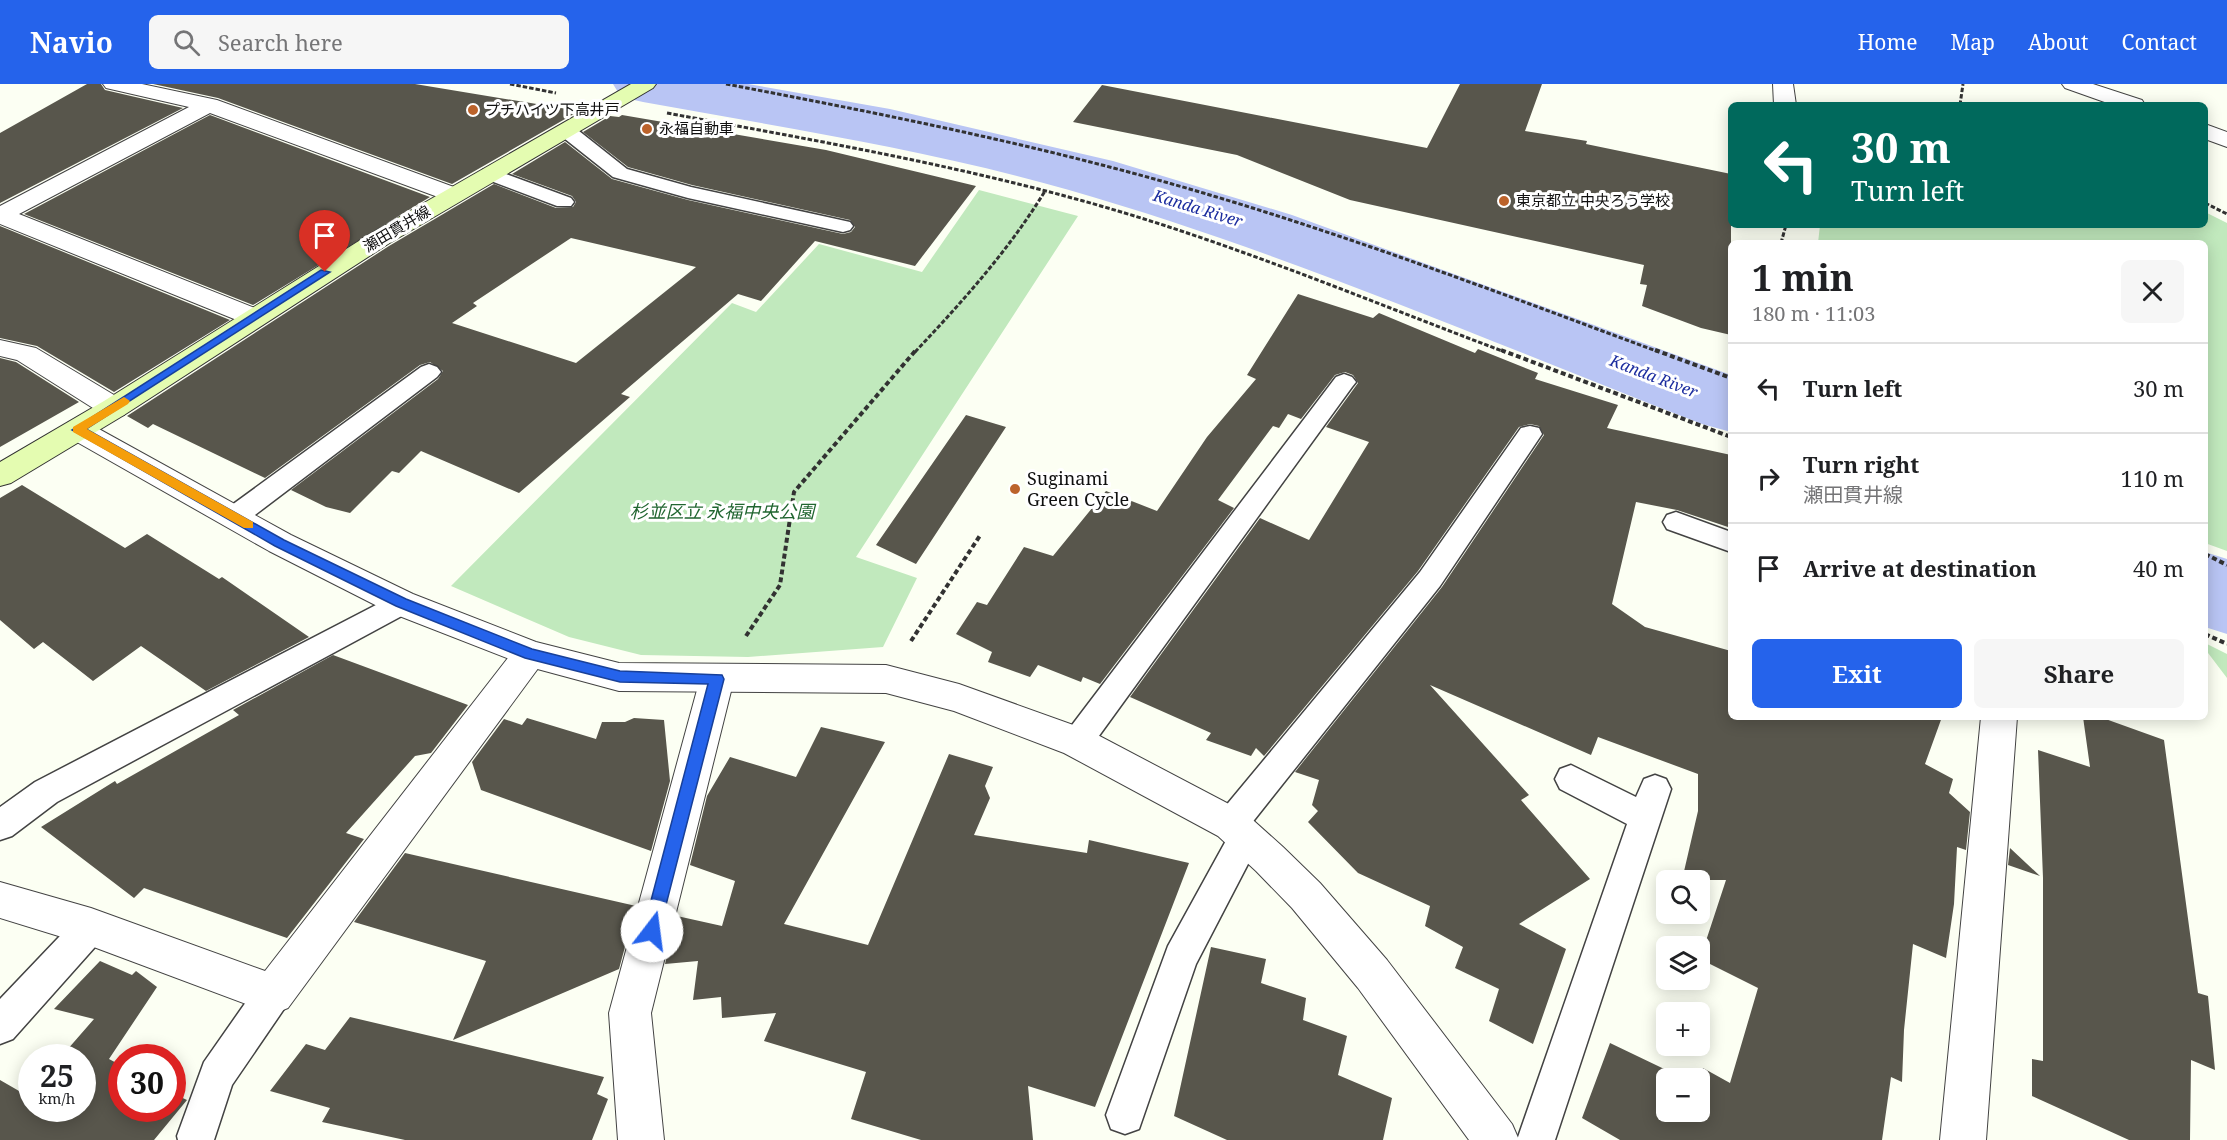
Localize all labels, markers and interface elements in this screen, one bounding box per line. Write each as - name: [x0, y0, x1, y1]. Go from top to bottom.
- search box: [149, 15, 569, 69]
- text: Navio: [30, 23, 113, 61]
- icon: search: [170, 26, 203, 59]
- text: Search here: [218, 27, 343, 57]
- text: Home: [1858, 28, 1918, 56]
- text: Map: [1951, 28, 1995, 56]
- text: About: [2028, 28, 2089, 56]
- text: Contact: [2122, 28, 2197, 56]
- place label: プチハイツ下高井戸: [485, 99, 620, 119]
- marker: プチハイツ下高井戸: [466, 103, 480, 117]
- place label: 永福自動車: [659, 118, 734, 138]
- text: 30 m: [1851, 118, 1951, 175]
- marker: 永福自動車: [640, 122, 654, 136]
- icon: left: [1752, 126, 1830, 204]
- text: Turn left: [1851, 172, 1964, 209]
- water label: Kanda River: [1150, 184, 1246, 232]
- place label: 東京都立 中央ろう学校: [1516, 190, 1670, 210]
- marker: 東京都立 中央ろう学校: [1497, 194, 1511, 208]
- street label: 瀬田貫井線: [359, 200, 434, 256]
- pin: [299, 210, 350, 272]
- icon: arrive: [308, 219, 341, 252]
- text: 1 min: [1752, 253, 1854, 302]
- button: close: [2121, 260, 2184, 323]
- text: 180 m · 11:03: [1752, 300, 1875, 327]
- water label: Kanda River: [1606, 349, 1701, 403]
- icon: left: [1752, 372, 1785, 405]
- text: Turn left: [1803, 373, 1902, 403]
- text: 30 m: [2133, 373, 2184, 403]
- text: Turn right: [1803, 449, 1919, 479]
- icon: right: [1752, 462, 1785, 495]
- text: 110 m: [2121, 463, 2184, 493]
- place label: Suginami Green Cycle: [1027, 466, 1129, 511]
- text: 瀬田貫井線: [1803, 481, 1903, 508]
- marker: Suginami Green Cycle: [1008, 482, 1022, 496]
- park label: 杉並区立 永福中央公園: [630, 499, 817, 523]
- icon: arrive: [1752, 552, 1785, 585]
- text: Arrive at destination: [1803, 553, 2037, 583]
- text: 40 m: [2133, 553, 2184, 583]
- button: Exit: [1752, 639, 1962, 708]
- button: Share: [1974, 639, 2184, 708]
- map controls: [1656, 870, 1710, 1122]
- button: search: [1656, 870, 1710, 924]
- position arrow: [620, 899, 684, 963]
- button: layers: [1656, 936, 1710, 990]
- button: +: [1656, 1002, 1710, 1056]
- speed limit sign: 30: [108, 1044, 186, 1122]
- text: 25: [40, 1055, 74, 1096]
- button: −: [1656, 1068, 1710, 1122]
- text: km/h: [39, 1088, 75, 1108]

